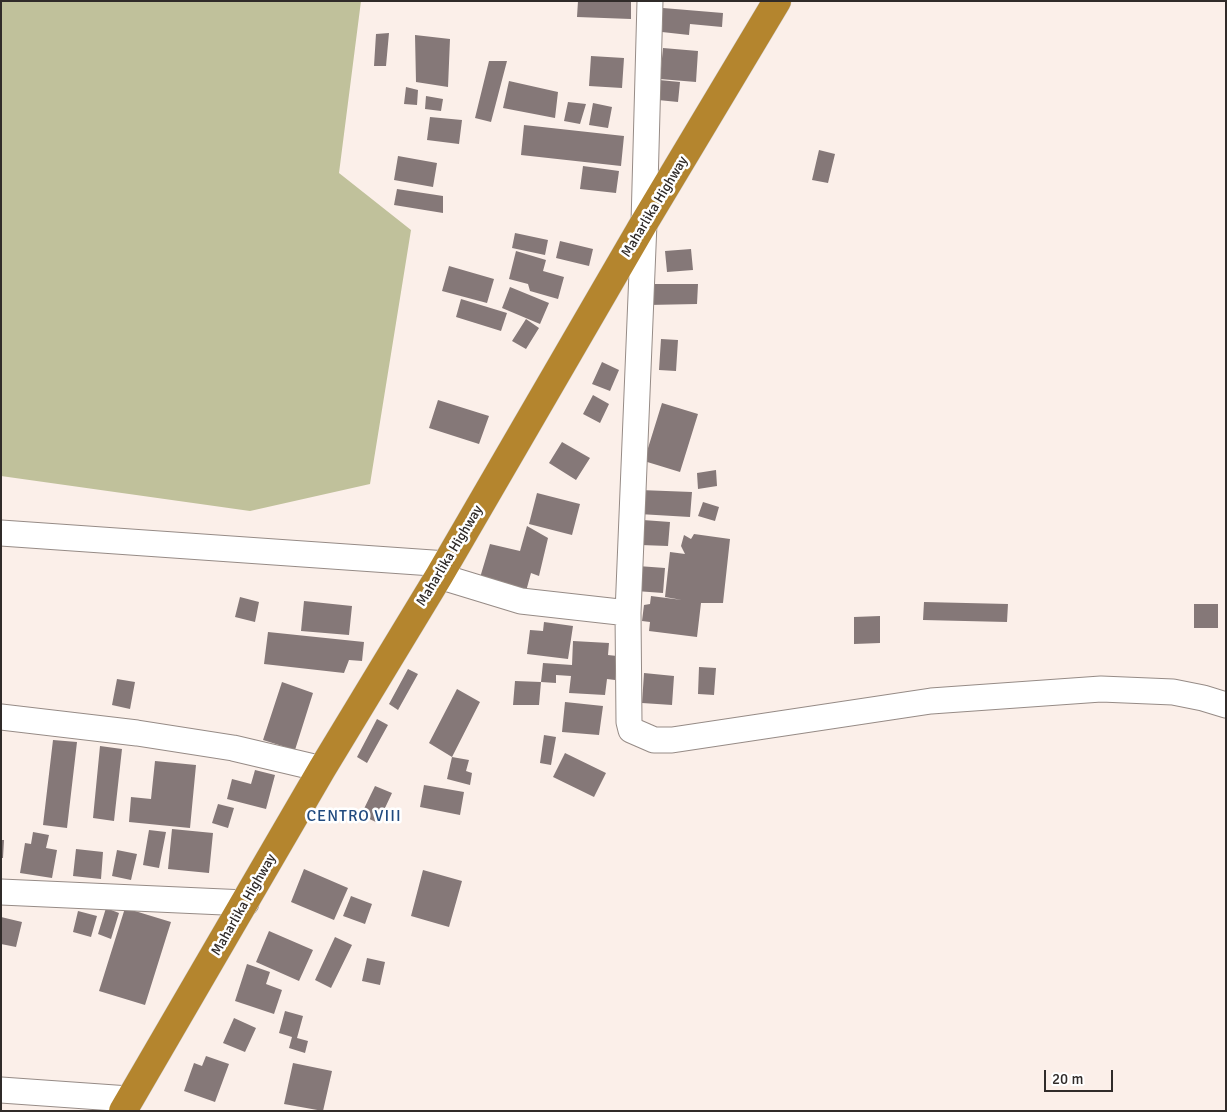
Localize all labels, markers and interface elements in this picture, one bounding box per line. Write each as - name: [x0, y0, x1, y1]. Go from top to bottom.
- street label: Maharlika Highway: [618, 153, 692, 261]
- street label: Maharlika Highway: [413, 502, 487, 610]
- district label: CENTRO VIII: [305, 807, 403, 827]
- street label: Maharlika Highway: [208, 851, 280, 959]
- scale bar: [1047, 1060, 1116, 1092]
- text: 20 m: [1052, 1070, 1083, 1088]

